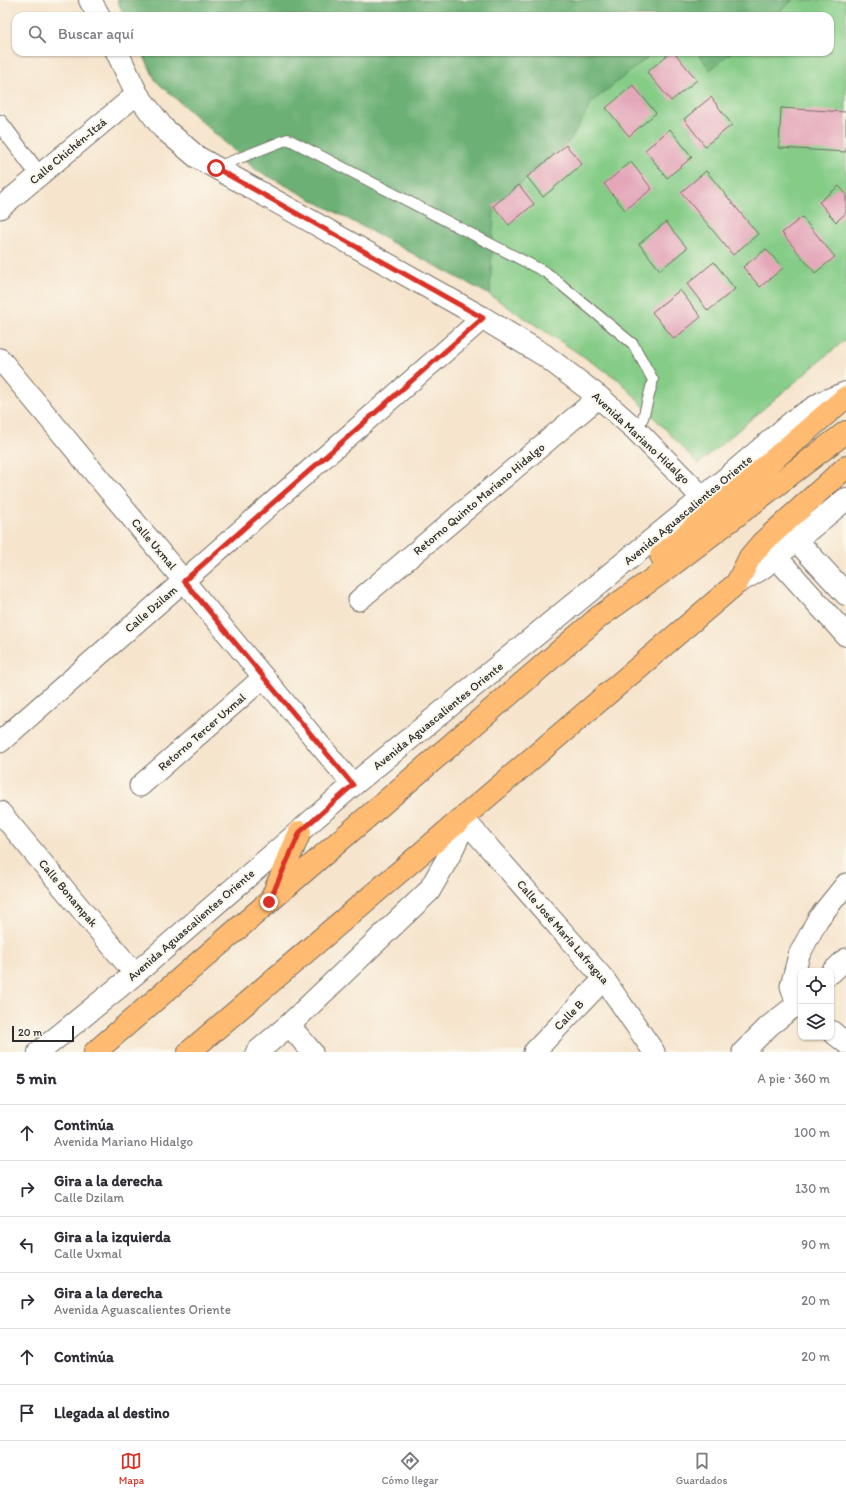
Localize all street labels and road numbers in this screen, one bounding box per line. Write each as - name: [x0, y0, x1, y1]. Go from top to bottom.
- street label: Calle Chichén-Itzá: [27, 114, 110, 187]
- street label: Avenida Mariano Hidalgo: [589, 389, 693, 487]
- street label: Retorno Quinto Mariano Hidalgo: [410, 440, 548, 558]
- street label: Avenida Aguascalientes Oriente: [621, 452, 755, 568]
- street label: Calle Uxmal: [128, 515, 180, 573]
- street label: Calle Dzilam: [122, 582, 180, 636]
- street label: Avenida Aguascalientes Oriente: [370, 659, 506, 773]
- street label: Retorno Tercer Uxmal: [155, 690, 249, 774]
- street label: Calle Bonampak: [36, 856, 101, 930]
- street label: Avenida Aguascalientes Oriente: [125, 866, 257, 984]
- street label: Calle José María Lafragua: [514, 877, 613, 988]
- street label: Calle B: [551, 997, 587, 1033]

